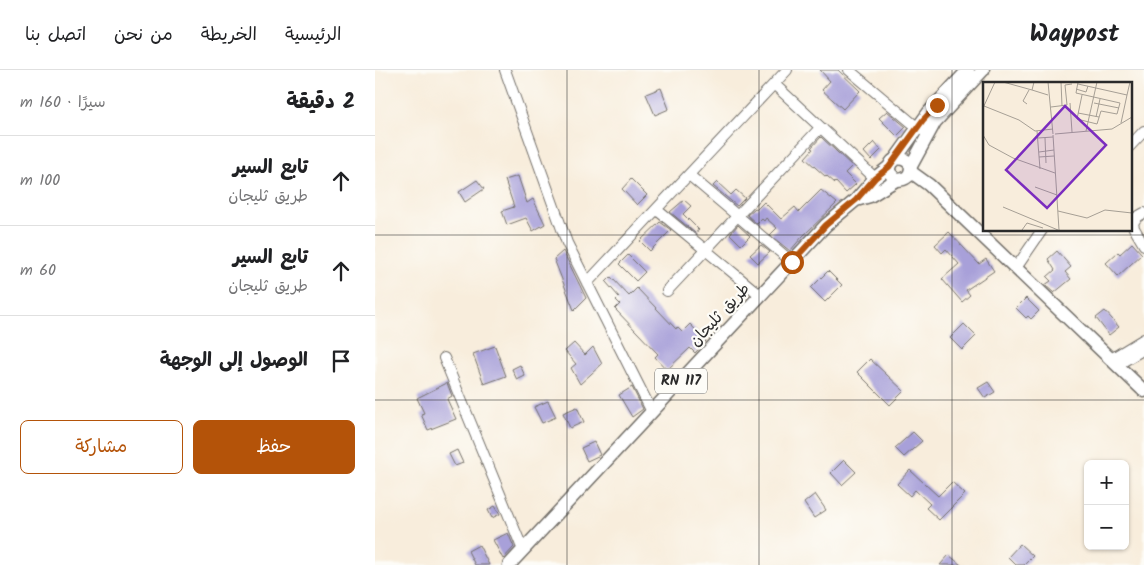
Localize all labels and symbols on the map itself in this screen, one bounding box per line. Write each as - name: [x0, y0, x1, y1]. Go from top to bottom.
- inset map: [983, 82, 1131, 231]
- route end: [926, 94, 949, 117]
- route start: [781, 251, 804, 274]
- street label: طريق ثليجان: [684, 277, 756, 353]
- road number: RN 117: [655, 368, 707, 394]

